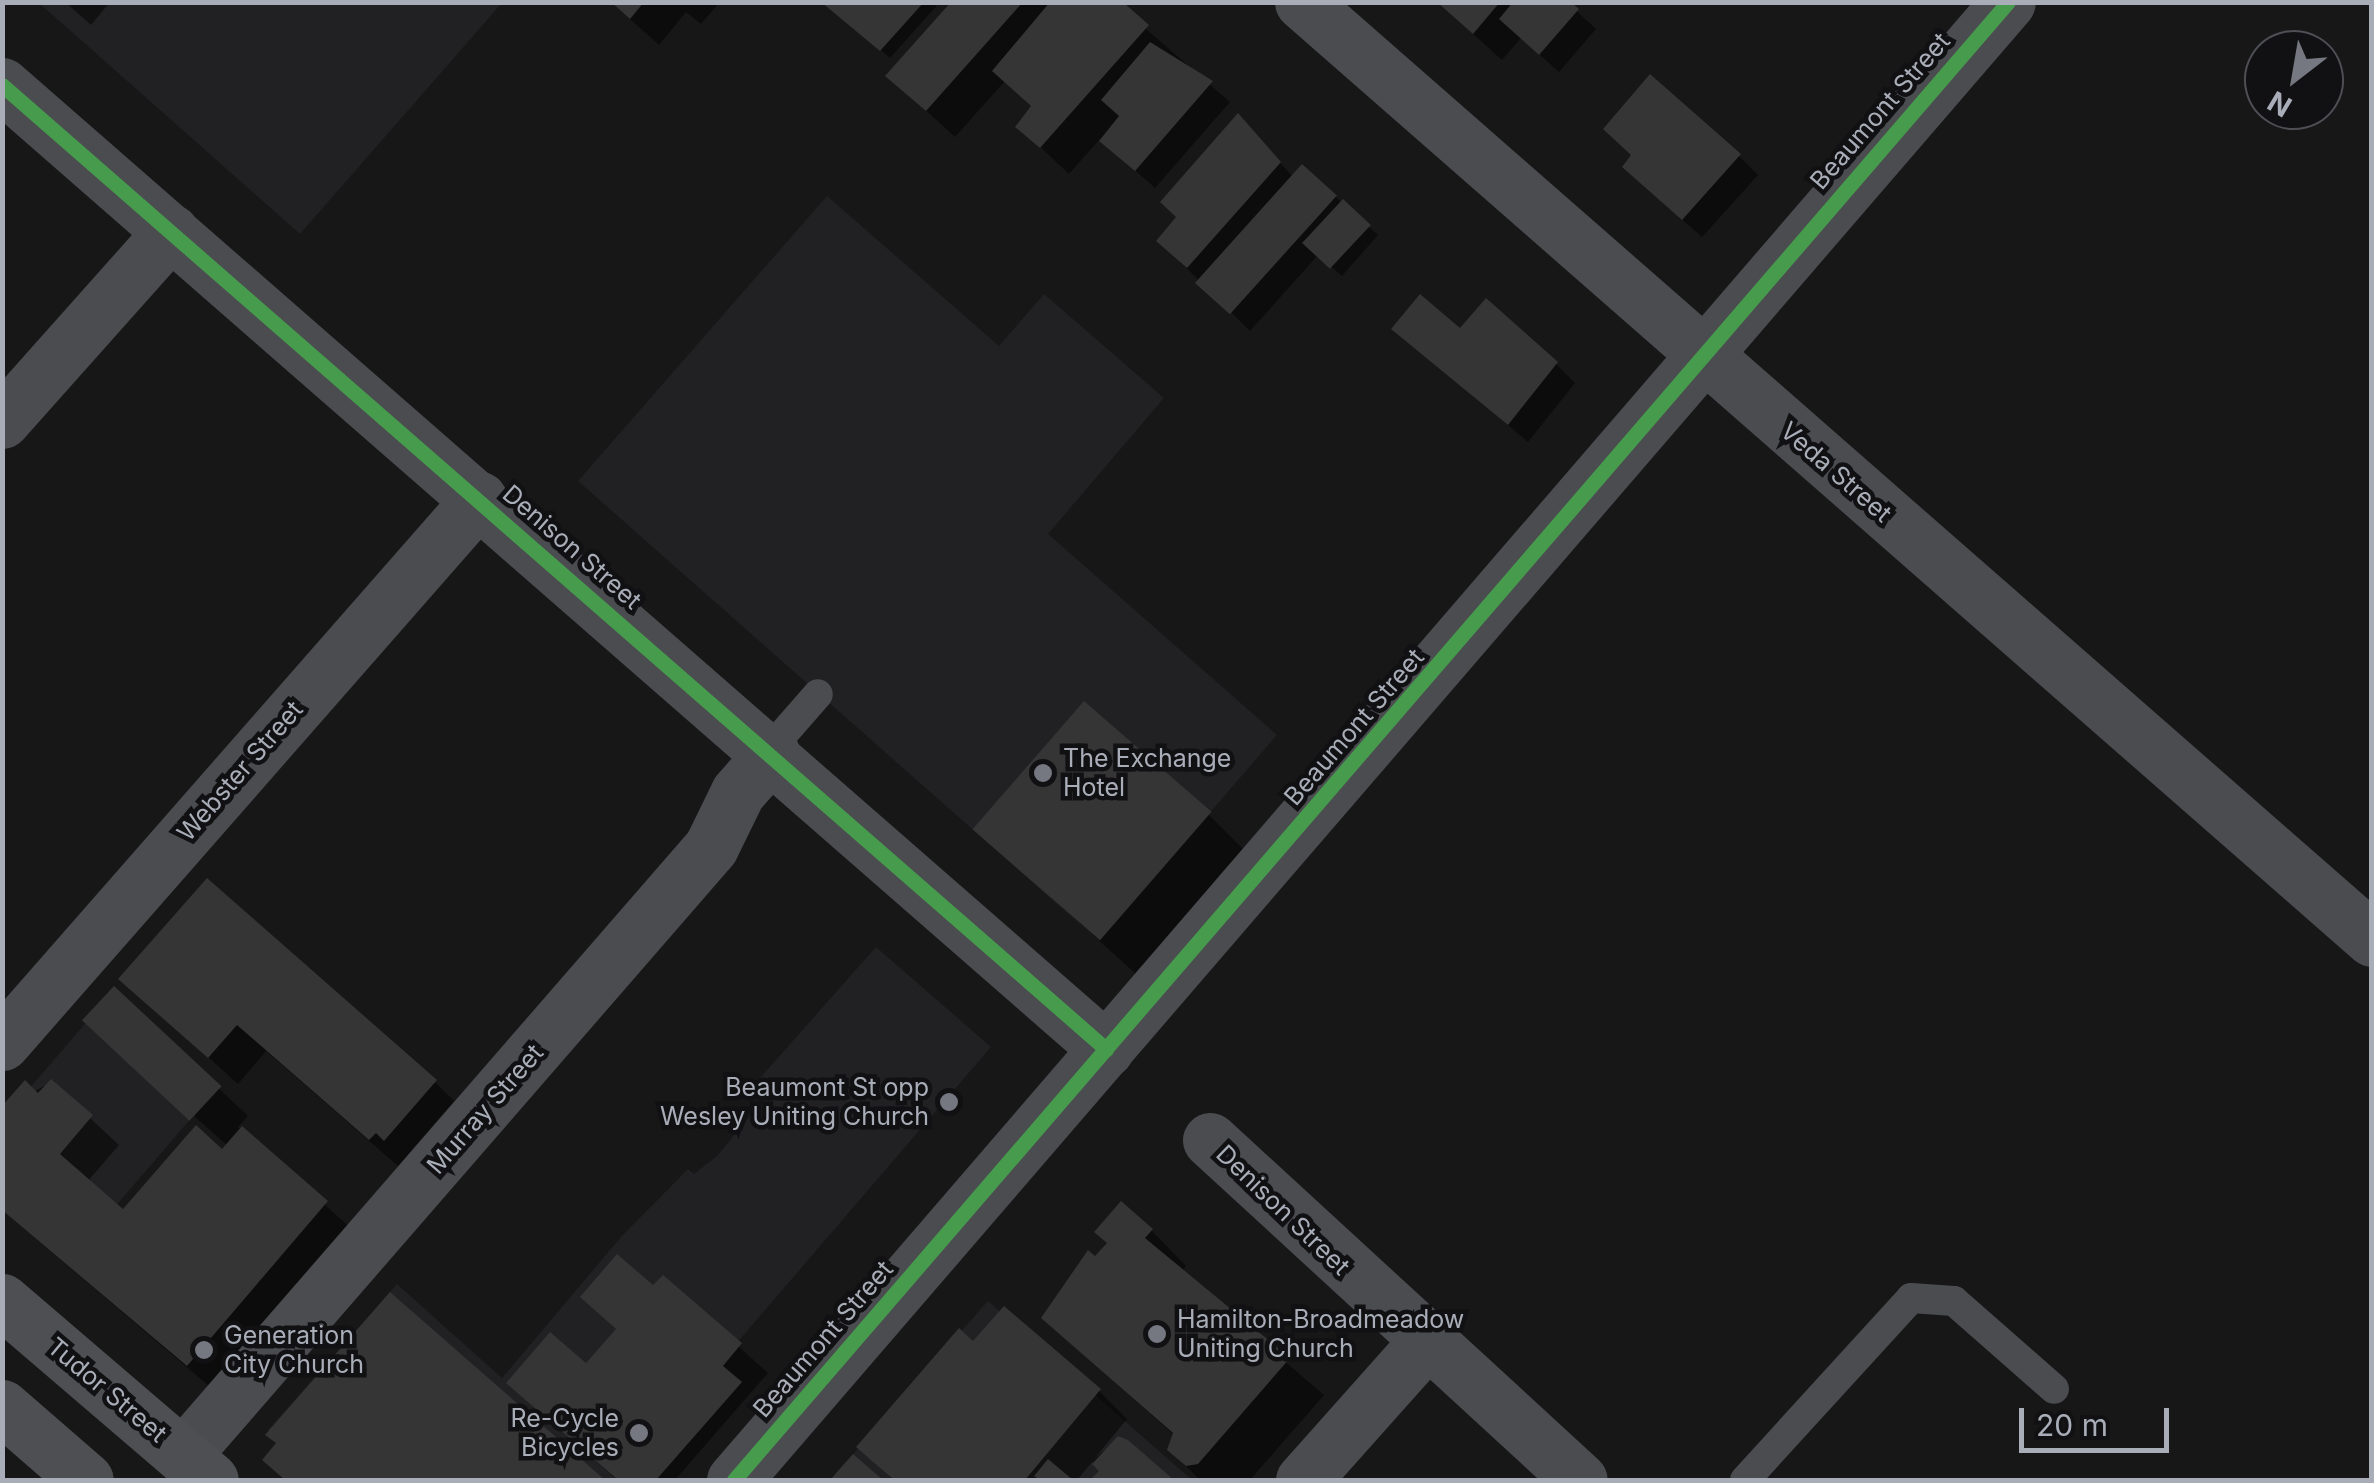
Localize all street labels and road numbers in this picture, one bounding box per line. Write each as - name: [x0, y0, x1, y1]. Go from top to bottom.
- street label: Beaumont Street: [1804, 27, 1956, 195]
- street label: Veda Street: [1774, 416, 1898, 528]
- street label: Denison Street: [497, 479, 647, 615]
- street label: Beaumont Street: [1278, 643, 1430, 811]
- street label: Webster Street: [171, 695, 309, 847]
- street label: Murray Street: [421, 1038, 549, 1180]
- street label: Denison Street: [1210, 1139, 1356, 1281]
- street label: Beaumont Street: [747, 1255, 899, 1423]
- street label: Tudor Street: [41, 1331, 173, 1449]

